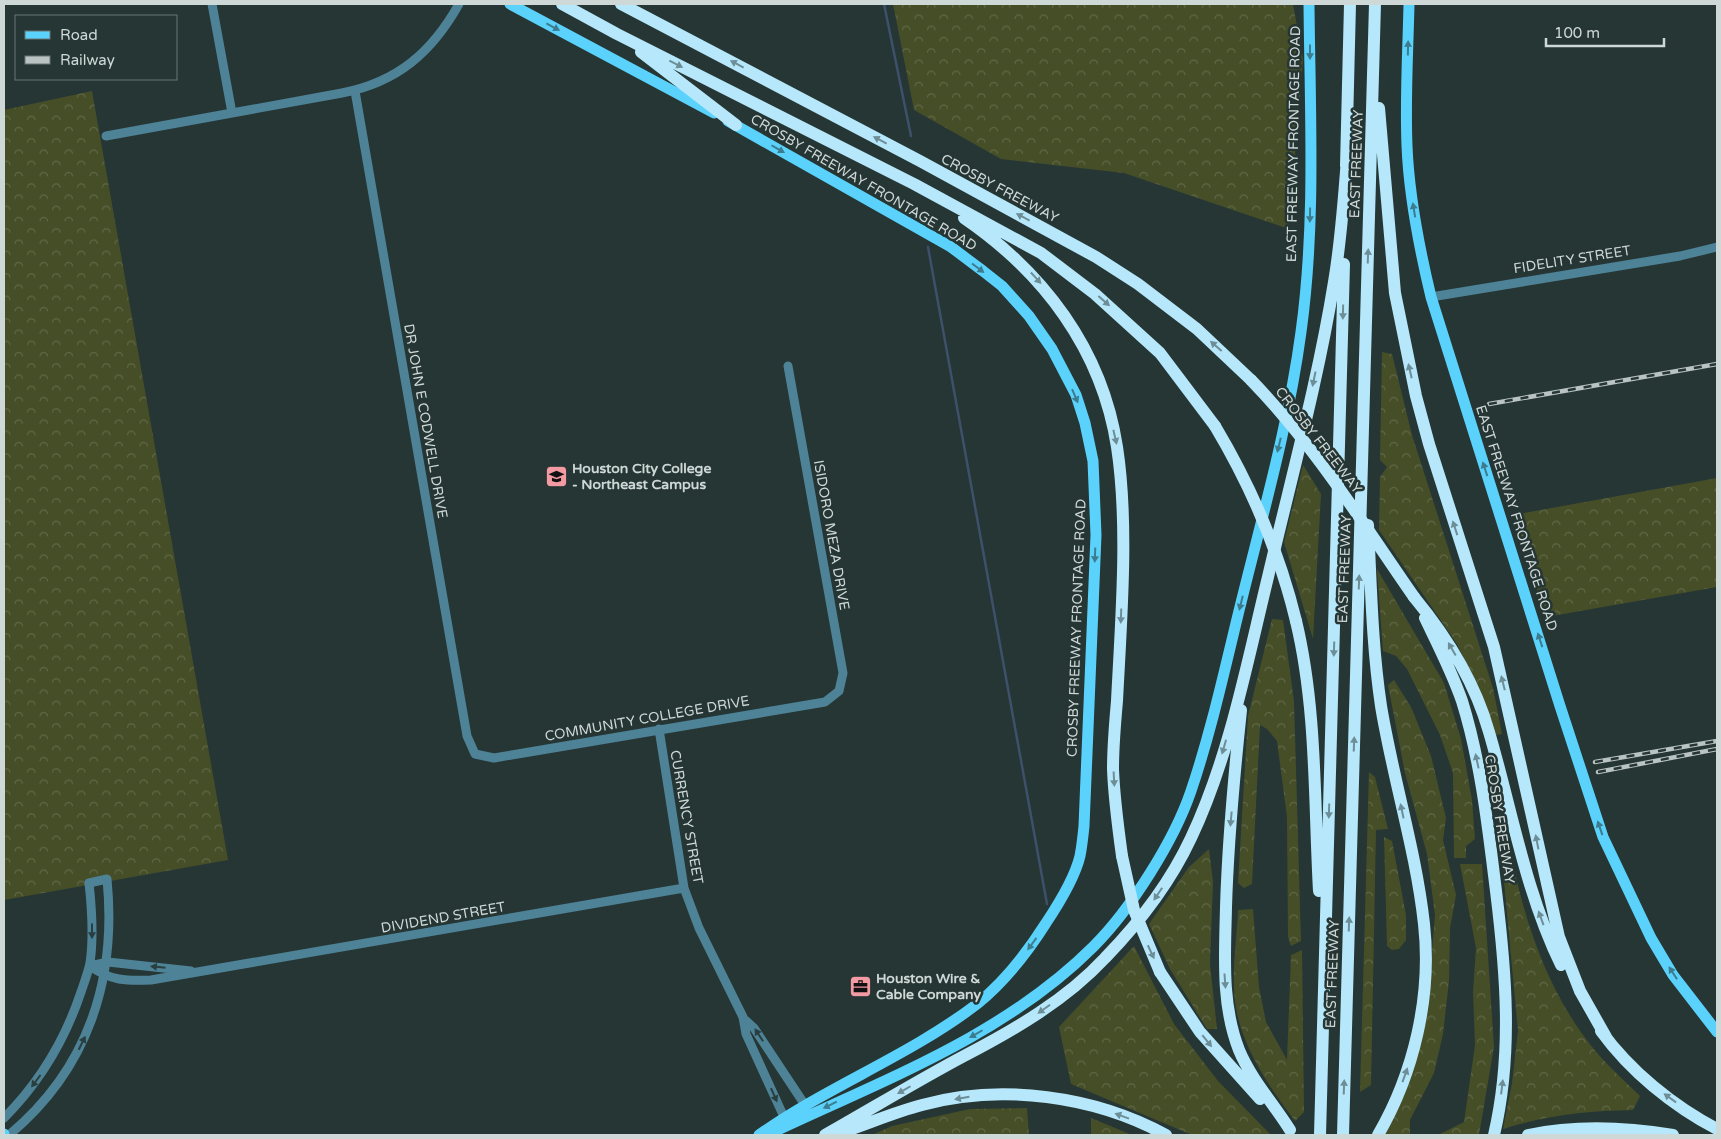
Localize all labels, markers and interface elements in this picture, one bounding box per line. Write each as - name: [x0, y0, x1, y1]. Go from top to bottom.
- legend: [15, 15, 178, 80]
- scale bar: [1546, 15, 1664, 47]
- one-way arrow: [546, 23, 561, 31]
- text: 100 m: [1554, 24, 1600, 42]
- text: Road: [60, 26, 98, 44]
- street label: EAST FREEWAY FRONTAGE ROAD: [1283, 26, 1304, 262]
- one-way arrow: [1404, 40, 1412, 56]
- one-way arrow: [1306, 45, 1314, 61]
- text: Railway: [60, 51, 115, 69]
- one-way arrow: [669, 60, 683, 68]
- one-way arrow: [729, 60, 744, 68]
- street label: EAST FREEWAY: [1346, 109, 1367, 219]
- street label: CROSBY FREEWAY FRONTAGE ROAD: [748, 110, 980, 254]
- one-way arrow: [873, 136, 888, 144]
- one-way arrow: [772, 145, 785, 154]
- street label: CROSBY FREEWAY: [938, 150, 1061, 227]
- one-way arrow: [1409, 202, 1417, 218]
- one-way arrow: [1306, 207, 1314, 223]
- one-way arrow: [1016, 213, 1031, 221]
- street label: FIDELITY STREET: [1512, 242, 1632, 277]
- one-way arrow: [1364, 248, 1372, 264]
- one-way arrow: [971, 262, 984, 273]
- one-way arrow: [1030, 271, 1041, 284]
- one-way arrow: [1097, 295, 1109, 307]
- one-way arrow: [1338, 304, 1346, 320]
- street label: DR JOHN E CODWELL DRIVE: [400, 322, 451, 520]
- one-way arrow: [1210, 340, 1223, 351]
- one-way arrow: [1406, 364, 1414, 379]
- one-way arrow: [1310, 371, 1318, 386]
- street label: CROSBY FREEWAY: [1272, 384, 1366, 497]
- one-way arrow: [1072, 389, 1080, 403]
- street label: EAST FREEWAY FRONTAGE ROAD: [1472, 403, 1561, 633]
- one-way arrow: [1111, 429, 1119, 444]
- one-way arrow: [1275, 437, 1283, 452]
- street label: ISIDORO MEZA DRIVE: [810, 459, 853, 611]
- place label: Houston City College - Northeast Campus: [572, 460, 711, 493]
- one-way arrow: [1481, 461, 1489, 476]
- school or university icon: Houston City College - Northeast Campus: [544, 464, 568, 488]
- street label: CROSBY FREEWAY FRONTAGE ROAD: [1063, 499, 1090, 757]
- street label: EAST FREEWAY: [1334, 514, 1355, 624]
- one-way arrow: [1451, 520, 1458, 535]
- one-way arrow: [1091, 548, 1099, 564]
- one-way arrow: [1355, 573, 1363, 589]
- one-way arrow: [1237, 595, 1245, 610]
- one-way arrow: [1116, 608, 1124, 624]
- one-way arrow: [1536, 633, 1543, 648]
- one-way arrow: [1330, 641, 1338, 657]
- one-way arrow: [1447, 642, 1456, 655]
- one-way arrow: [1499, 675, 1507, 690]
- street label: COMMUNITY COLLEGE DRIVE: [543, 692, 751, 745]
- one-way arrow: [1350, 736, 1358, 752]
- one-way arrow: [1219, 739, 1227, 754]
- street label: CURRENCY STREET: [666, 749, 707, 886]
- one-way arrow: [1473, 753, 1481, 768]
- street label: CROSBY FREEWAY: [1481, 753, 1518, 885]
- one-way arrow: [1110, 771, 1118, 787]
- one-way arrow: [1398, 802, 1406, 818]
- one-way arrow: [1325, 804, 1333, 820]
- one-way arrow: [1227, 811, 1235, 827]
- one-way arrow: [1596, 821, 1603, 836]
- one-way arrow: [1533, 833, 1541, 849]
- one-way arrow: [1154, 888, 1163, 901]
- street label: DIVIDEND STREET: [380, 898, 507, 937]
- one-way arrow: [1537, 911, 1544, 926]
- one-way arrow: [1345, 916, 1353, 932]
- street label: EAST FREEWAY: [1322, 919, 1343, 1029]
- one-way arrow: [88, 924, 96, 940]
- one-way arrow: [1027, 937, 1037, 951]
- one-way arrow: [1147, 945, 1155, 959]
- one-way arrow: [150, 963, 166, 971]
- one-way arrow: [1668, 967, 1677, 980]
- place label: Houston Wire & Cable Company: [876, 970, 981, 1003]
- one-way arrow: [1222, 973, 1230, 989]
- office icon: Houston Wire & Cable Company: [848, 974, 872, 998]
- one-way arrow: [1037, 1004, 1051, 1014]
- one-way arrow: [754, 1029, 764, 1042]
- one-way arrow: [968, 1030, 983, 1038]
- one-way arrow: [1202, 1034, 1213, 1047]
- one-way arrow: [78, 1036, 86, 1050]
- one-way arrow: [1402, 1067, 1409, 1082]
- one-way arrow: [31, 1074, 42, 1087]
- one-way arrow: [1340, 1078, 1348, 1094]
- one-way arrow: [1498, 1079, 1506, 1095]
- one-way arrow: [898, 1086, 911, 1095]
- one-way arrow: [771, 1088, 779, 1102]
- one-way arrow: [1663, 1093, 1677, 1103]
- one-way arrow: [953, 1094, 969, 1102]
- one-way arrow: [823, 1102, 837, 1110]
- one-way arrow: [1114, 1112, 1129, 1119]

